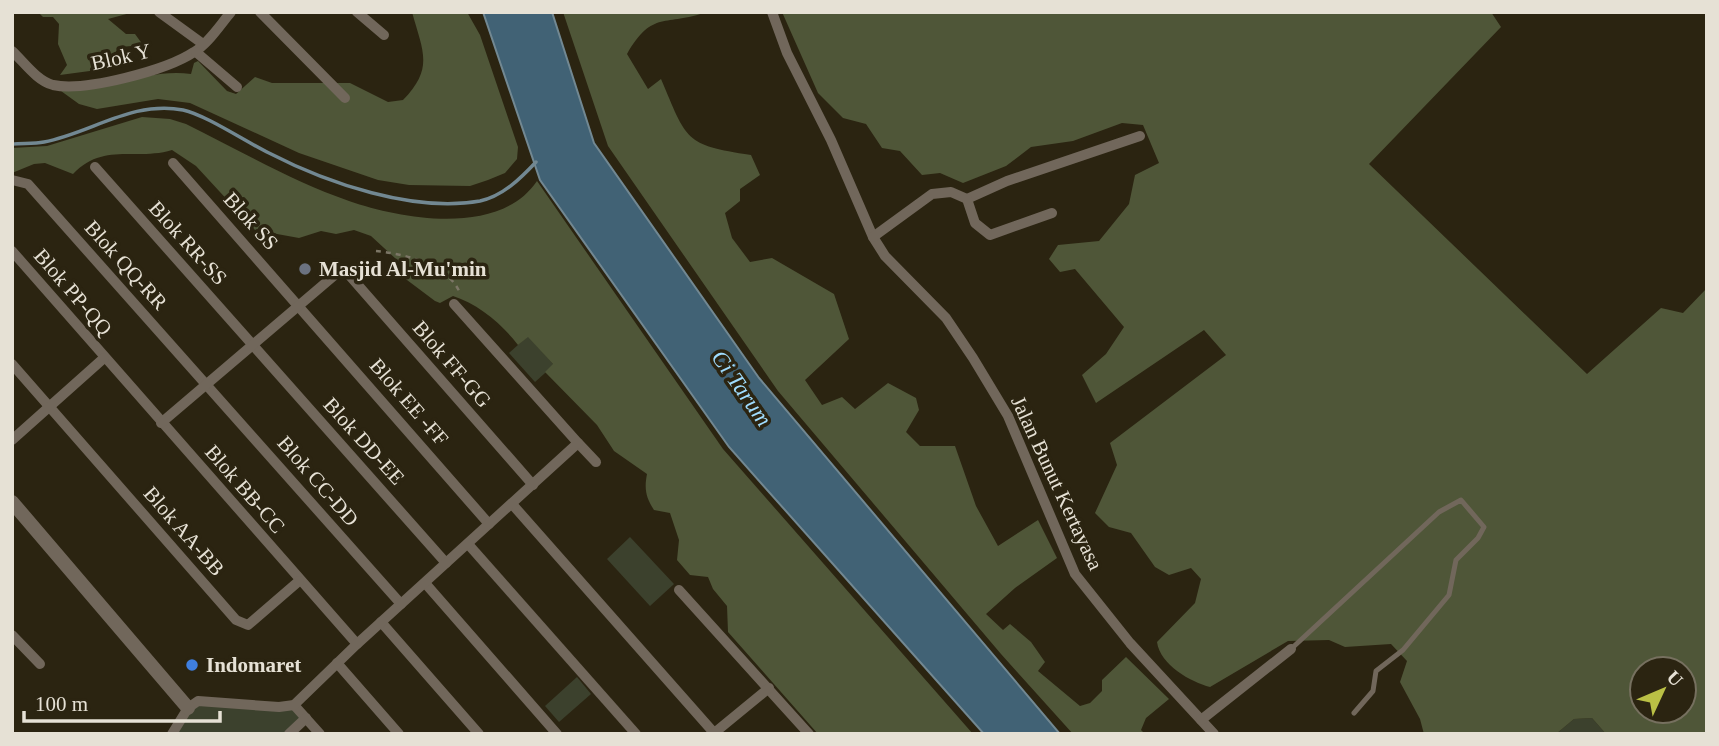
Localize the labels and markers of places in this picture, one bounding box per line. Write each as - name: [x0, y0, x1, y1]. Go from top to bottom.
- place label: Masjid Al-Mu'min: [319, 257, 487, 281]
- marker: Masjid Al-Mu'min: [297, 261, 313, 277]
- place label: Indomaret: [206, 653, 301, 677]
- marker: Indomaret: [184, 657, 200, 673]

